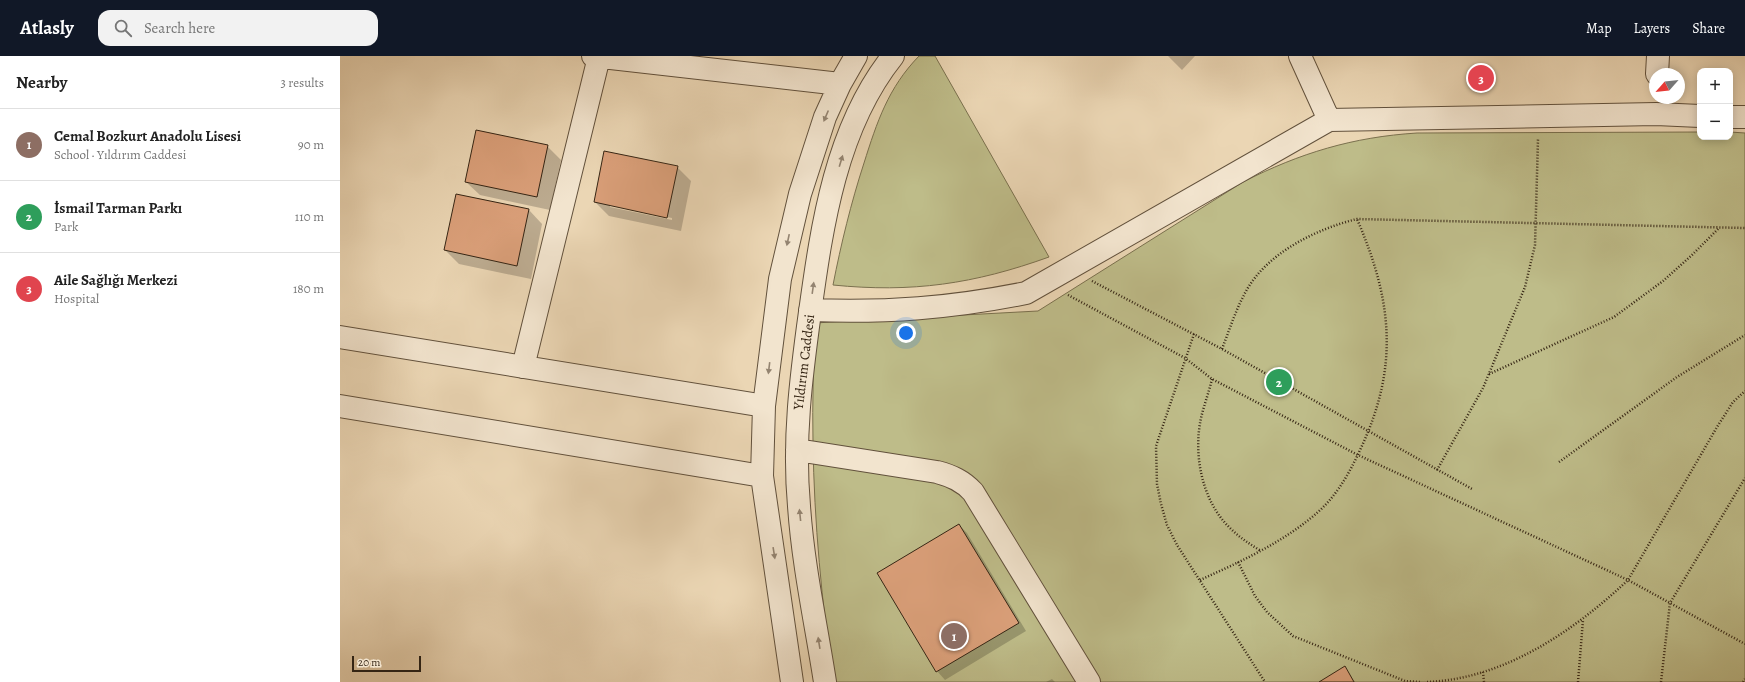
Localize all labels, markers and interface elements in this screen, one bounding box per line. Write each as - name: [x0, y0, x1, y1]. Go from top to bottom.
- search box: [98, 10, 378, 46]
- text: Atlasly: [20, 15, 74, 41]
- icon: search: [112, 17, 134, 39]
- text: Search here: [144, 18, 215, 38]
- text: Map: [1586, 19, 1612, 38]
- text: Layers: [1634, 19, 1670, 38]
- text: Share: [1692, 19, 1725, 38]
- pin: 3: [1468, 63, 1494, 93]
- north arrow: [1649, 68, 1685, 104]
- map controls: [1697, 68, 1733, 140]
- button: +: [1697, 68, 1733, 104]
- text: Nearby: [16, 71, 67, 94]
- text: 3 results: [280, 74, 324, 91]
- button: −: [1697, 104, 1733, 140]
- one-way arrow: [823, 110, 829, 121]
- text: Cemal Bozkurt Anadolu Lisesi: [54, 126, 241, 146]
- text: 1: [27, 136, 31, 153]
- text: 90 m: [298, 136, 324, 153]
- text: School · Yıldırım Caddesi: [54, 146, 186, 163]
- one-way arrow: [838, 155, 844, 167]
- text: İsmail Tarman Parkı: [54, 198, 182, 218]
- text: 2: [26, 208, 32, 225]
- text: 110 m: [295, 208, 324, 225]
- text: Park: [54, 218, 78, 235]
- one-way arrow: [785, 234, 791, 246]
- text: Aile Sağlığı Merkezi: [54, 270, 178, 290]
- text: 3: [26, 280, 32, 297]
- text: 180 m: [293, 280, 324, 297]
- one-way arrow: [810, 282, 816, 294]
- text: Hospital: [54, 290, 99, 307]
- street label: Yıldırım Caddesi: [789, 313, 819, 412]
- your location: [896, 323, 916, 343]
- one-way arrow: [766, 362, 772, 374]
- pin: 2: [1266, 367, 1292, 397]
- one-way arrow: [796, 509, 803, 521]
- one-way arrow: [771, 547, 777, 559]
- pin: 1: [941, 621, 967, 651]
- one-way arrow: [816, 637, 822, 650]
- scale bar: [352, 654, 421, 673]
- text: 20 m: [358, 655, 380, 670]

